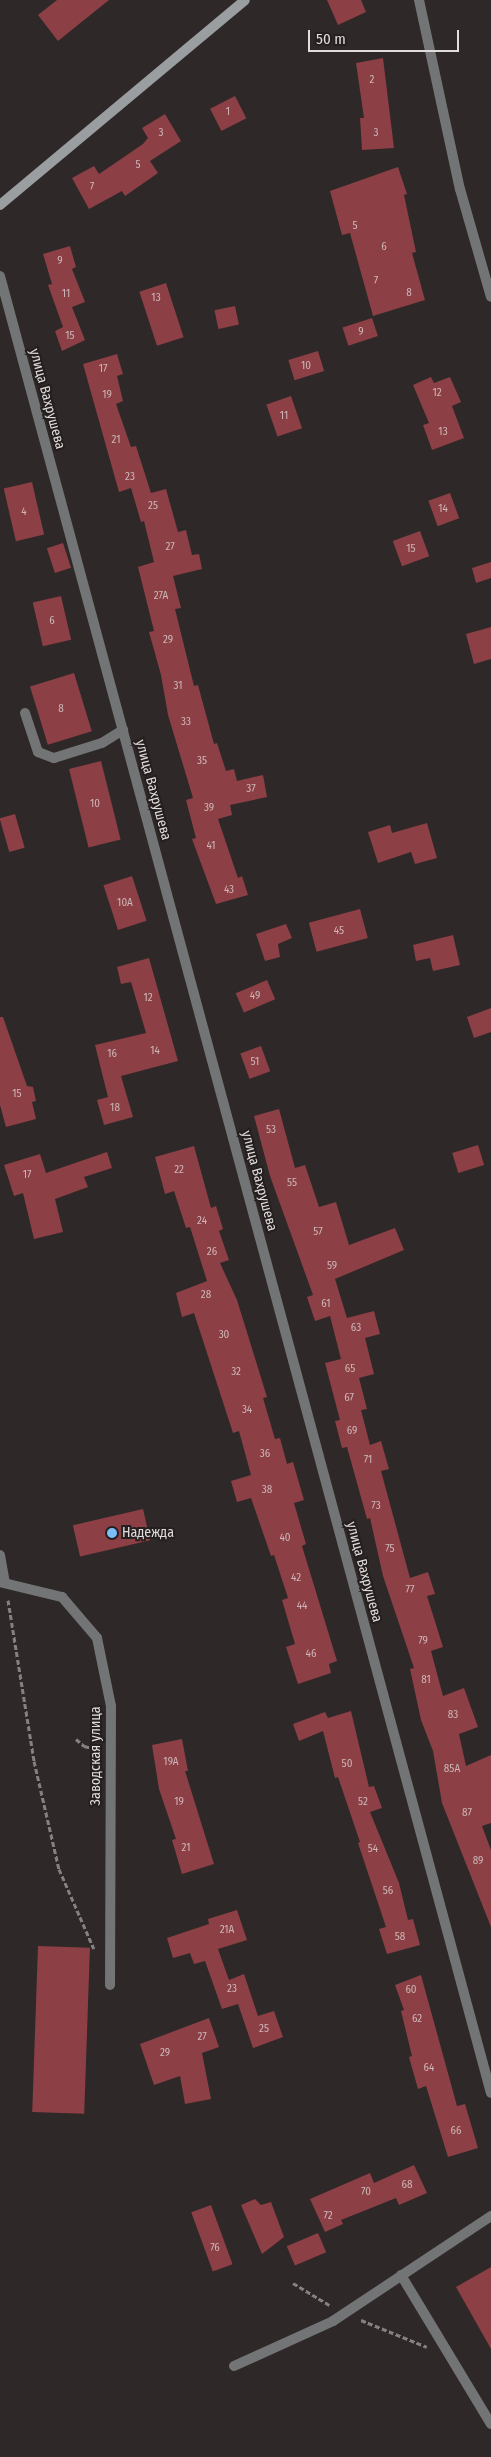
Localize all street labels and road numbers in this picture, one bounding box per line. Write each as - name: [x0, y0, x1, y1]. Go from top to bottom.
- street label: улица Вахрушева: [26, 347, 68, 451]
- street label: улица Вахрушева: [132, 738, 174, 842]
- street label: улица Вахрушева: [238, 1129, 280, 1233]
- street label: улица Вахрушева: [343, 1520, 385, 1624]
- street label: Заводская улица: [88, 1706, 104, 1806]

